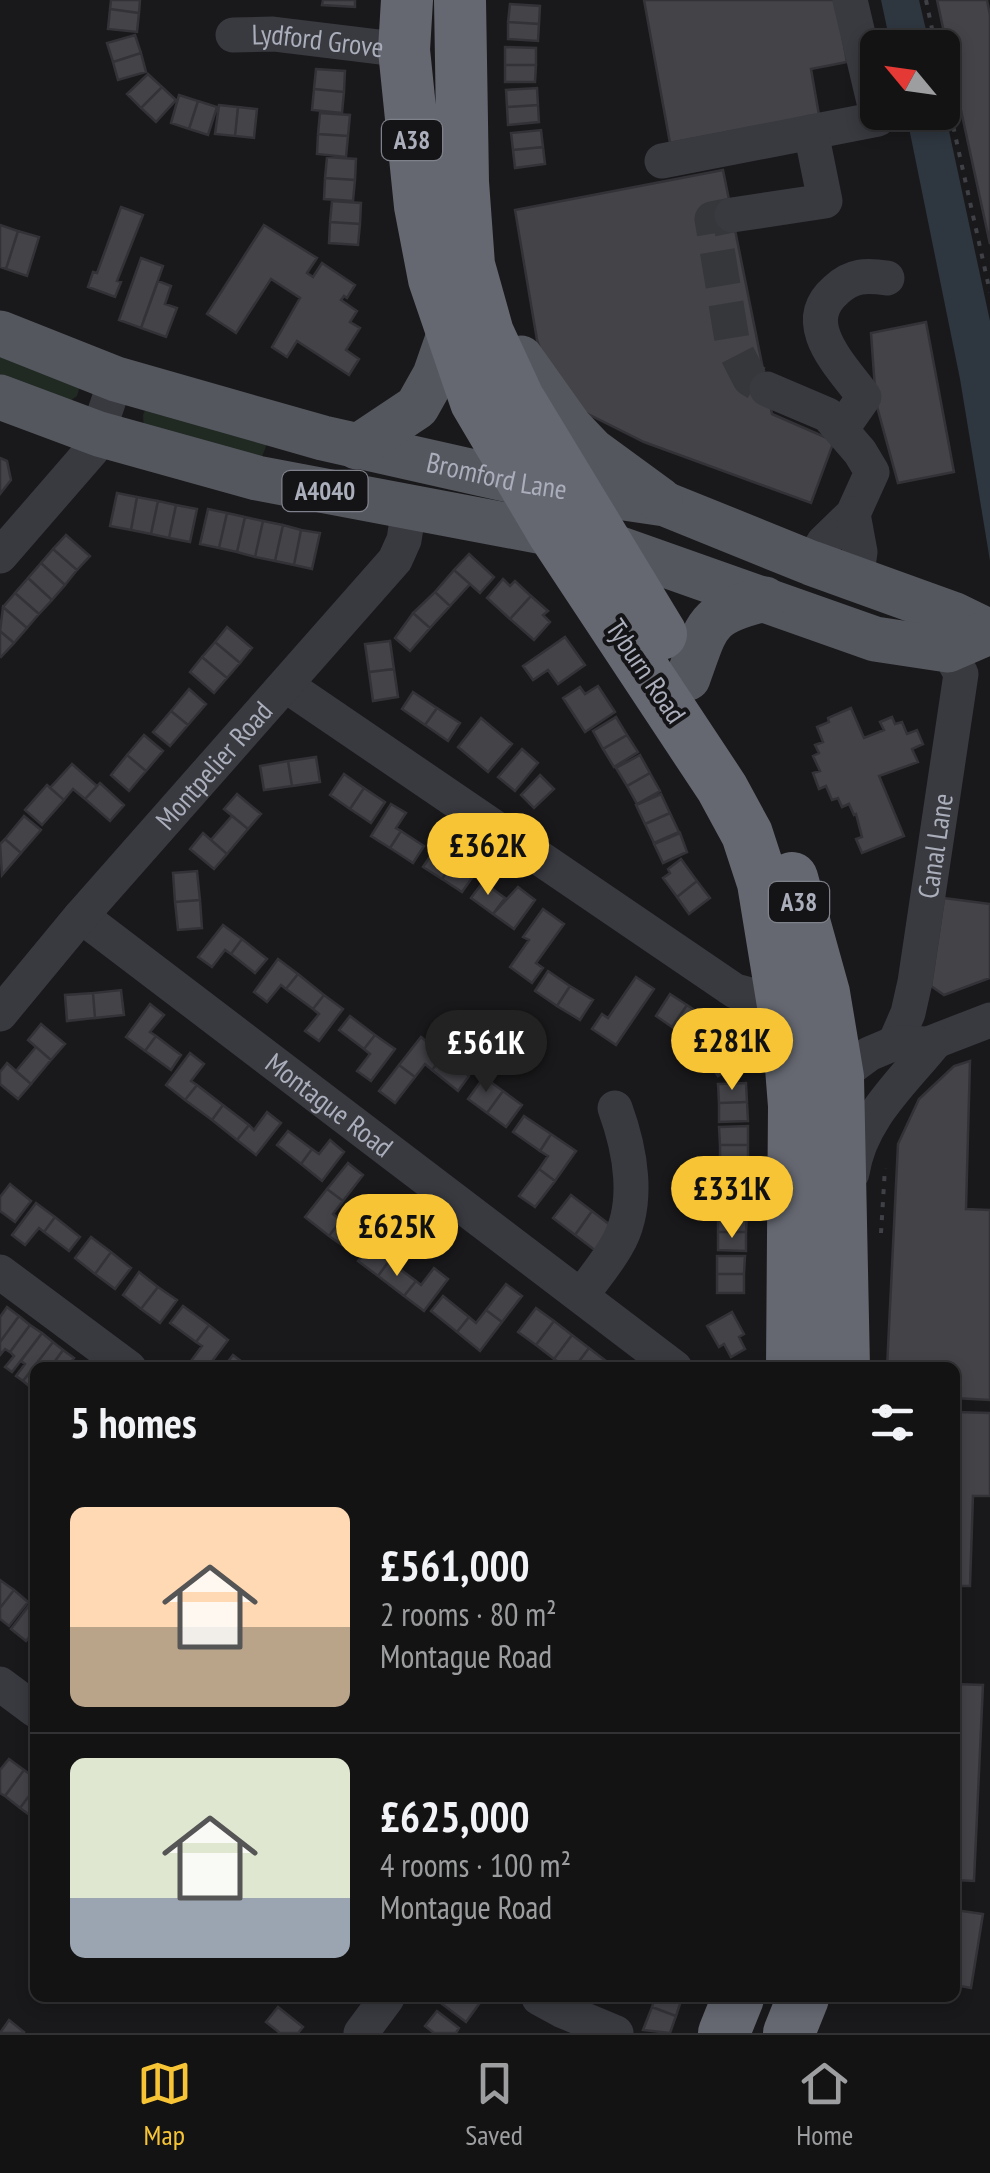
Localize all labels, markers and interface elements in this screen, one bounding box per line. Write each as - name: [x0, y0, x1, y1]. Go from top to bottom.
- street label: Lydford Grove: [251, 15, 386, 65]
- north arrow: [860, 30, 960, 130]
- map controls: [860, 30, 960, 130]
- road number: A38: [382, 120, 442, 160]
- street label: Bromford Lane: [423, 443, 569, 507]
- road number: A4040: [282, 471, 368, 511]
- street label: Tyburn Road: [598, 611, 695, 730]
- street label: Montpelier Road: [147, 693, 280, 837]
- street label: Canal Lane: [909, 791, 961, 901]
- pin: £362K: [418, 813, 558, 898]
- text: £362K: [449, 824, 527, 866]
- road number: A38: [769, 882, 829, 922]
- pin: £281K: [662, 1008, 802, 1093]
- pin: £561K: [416, 1010, 556, 1095]
- text: £281K: [693, 1019, 771, 1061]
- text: £561K: [447, 1021, 525, 1063]
- street label: Montague Road: [258, 1044, 401, 1165]
- pin: £331K: [662, 1156, 802, 1241]
- text: £331K: [693, 1167, 771, 1209]
- pin: £625K: [327, 1194, 467, 1279]
- text: £625K: [358, 1205, 436, 1247]
- text: 5 homes: [70, 1395, 197, 1450]
- icon: filters: [865, 1395, 920, 1450]
- text: £561,000: [380, 1538, 530, 1593]
- icon: home: [150, 1547, 270, 1667]
- text: 2 rooms · 80 m²: [380, 1593, 557, 1635]
- text: Montague Road: [380, 1635, 552, 1677]
- text: £625,000: [380, 1789, 530, 1844]
- icon: home: [150, 1798, 270, 1918]
- text: 4 rooms · 100 m²: [380, 1844, 571, 1886]
- text: Montague Road: [380, 1886, 552, 1928]
- tab: Map: [137, 2056, 192, 2153]
- tab: Saved: [465, 2056, 523, 2153]
- tab: Home: [796, 2056, 853, 2153]

